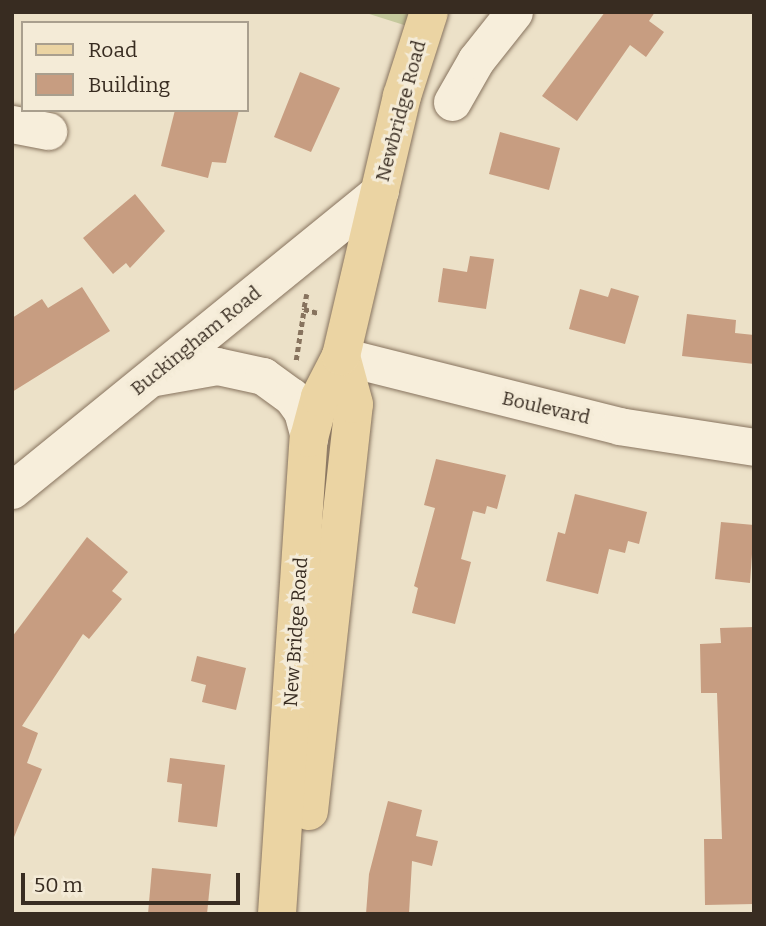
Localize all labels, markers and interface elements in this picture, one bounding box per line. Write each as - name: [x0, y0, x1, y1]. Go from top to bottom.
- legend: [21, 21, 248, 112]
- text: Road: [88, 37, 137, 63]
- street label: Newbridge Road: [371, 38, 431, 184]
- text: Building: [88, 72, 170, 98]
- street label: Buckingham Road: [126, 282, 266, 400]
- street label: Boulevard: [500, 387, 592, 429]
- street label: New Bridge Road: [279, 556, 313, 708]
- scale bar: [24, 860, 243, 904]
- text: 50 m: [34, 872, 83, 898]

